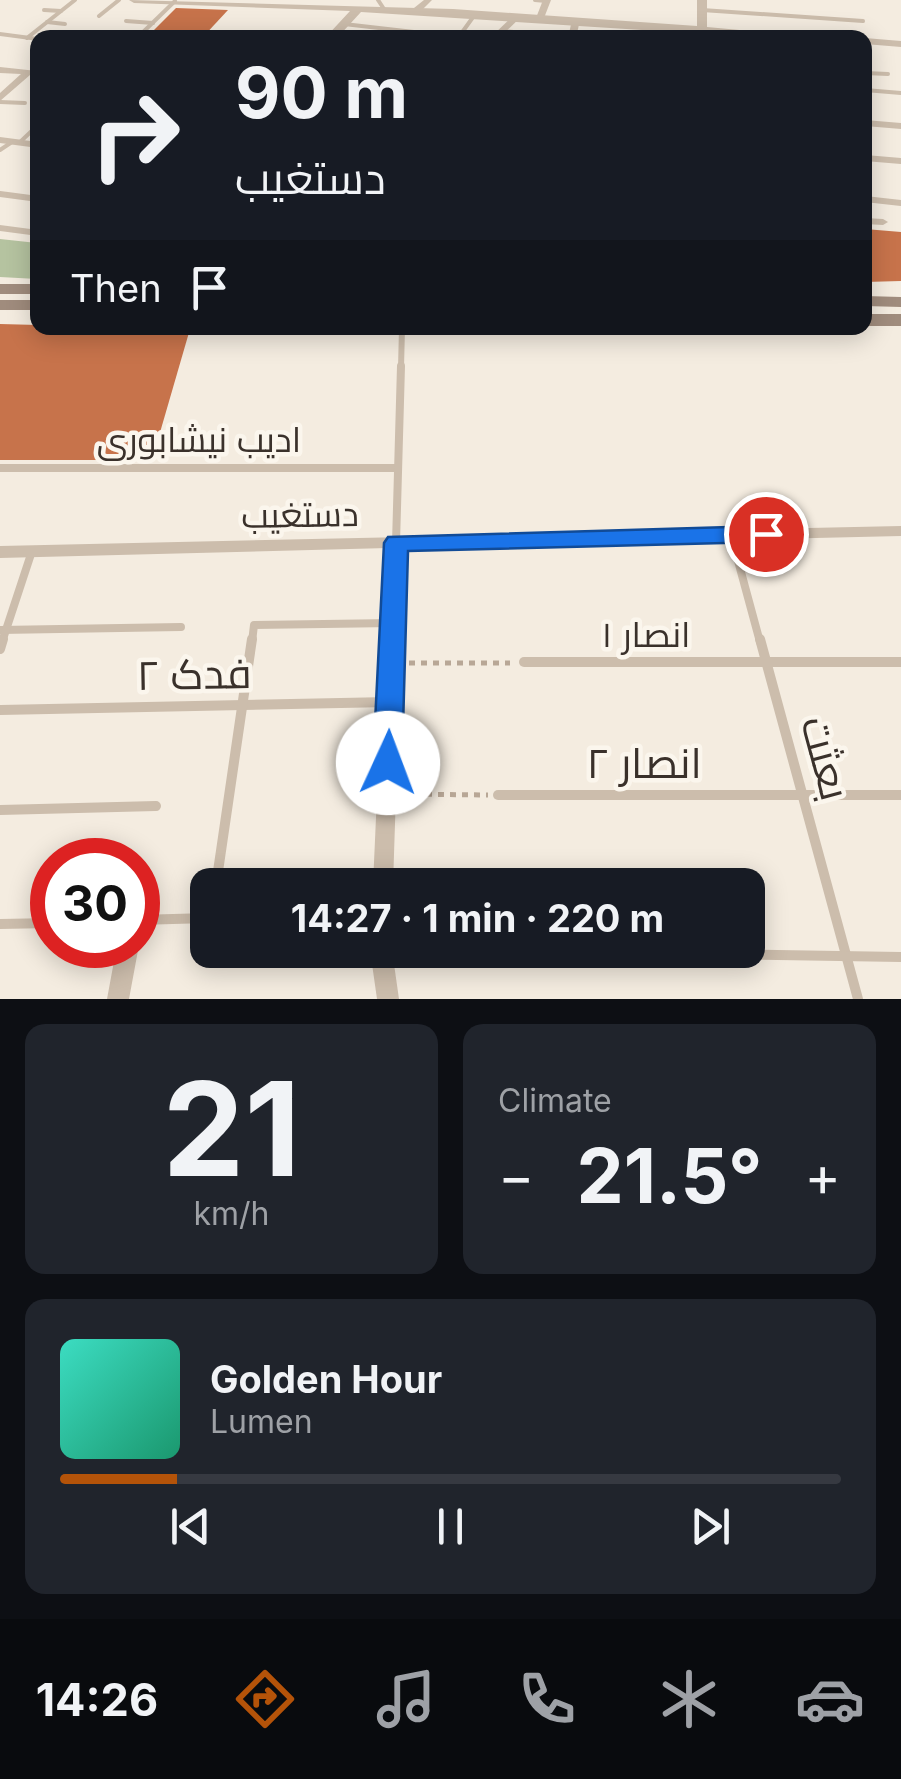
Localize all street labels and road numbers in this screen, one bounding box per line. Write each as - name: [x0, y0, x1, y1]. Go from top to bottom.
- street label: ادیب نیشابوری: [97, 418, 301, 461]
- street label: دستغیب: [241, 492, 359, 536]
- street label: انصار ۱: [602, 613, 690, 655]
- street label: فدک ۲: [136, 647, 252, 700]
- street label: بعثت: [791, 710, 862, 805]
- street label: انصار ۲: [586, 737, 702, 788]

